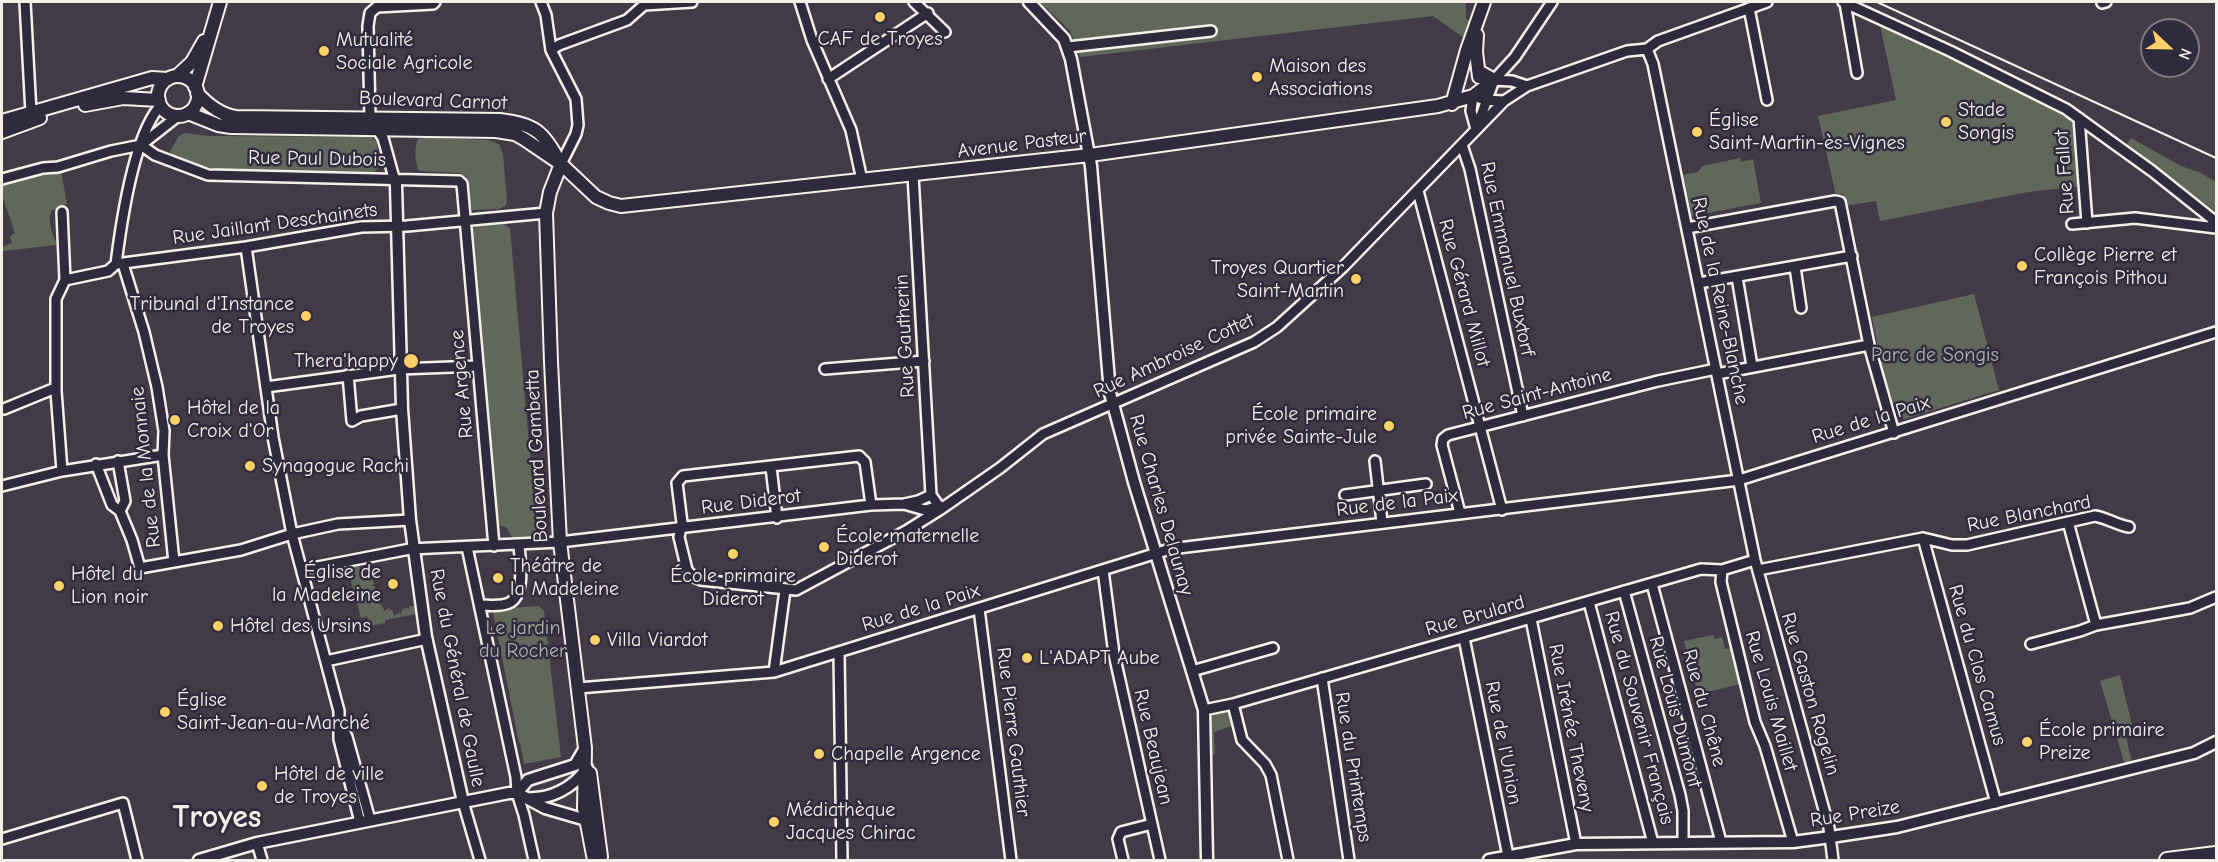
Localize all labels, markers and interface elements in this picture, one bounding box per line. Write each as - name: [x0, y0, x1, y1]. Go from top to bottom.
- marker: CAF de Troyes: [873, 10, 887, 24]
- north arrow: [2140, 18, 2200, 78]
- place label: CAF de Troyes: [818, 27, 942, 51]
- place label: Mutualité Sociale Agricole: [336, 28, 473, 75]
- marker: Mutualité Sociale Agricole: [317, 44, 331, 58]
- text: N: [2175, 46, 2195, 62]
- place label: Maison des Associations: [1269, 54, 1372, 101]
- marker: Maison des Associations: [1250, 70, 1264, 84]
- street label: Boulevard Carnot: [359, 86, 507, 116]
- place label: Stade Songis: [1958, 98, 2014, 145]
- place label: Église Saint-Martin-ès-Vignes: [1709, 108, 1905, 155]
- marker: Stade Songis: [1939, 115, 1953, 129]
- street label: Avenue Pasteur: [956, 124, 1088, 164]
- marker: Église Saint-Martin-ès-Vignes: [1690, 125, 1704, 139]
- street label: Rue Fallot: [2050, 129, 2080, 215]
- street label: Rue Paul Dubois: [248, 146, 386, 172]
- street label: Rue Emmanuel Buxtorf: [1475, 160, 1539, 358]
- street label: Rue de la Reine-Blanche: [1686, 195, 1754, 407]
- street label: Rue Jaillant Deschainets: [171, 198, 379, 250]
- street label: Rue Gérard Millot: [1433, 217, 1495, 369]
- place label: Collège Pierre et François Pithou: [2034, 243, 2177, 290]
- place label: Troyes Quartier Saint-Martin: [1211, 256, 1344, 303]
- marker: Collège Pierre et François Pithou: [2015, 259, 2029, 273]
- marker: Troyes Quartier Saint-Martin: [1349, 272, 1363, 286]
- street label: Rue Gautherin: [890, 274, 920, 398]
- place label: Tribunal d'Instance de Troyes: [130, 292, 294, 339]
- street label: Rue Ambroise Cottet: [1090, 308, 1258, 404]
- marker: Tribunal d'Instance de Troyes: [299, 309, 313, 323]
- street label: Rue Argence: [445, 329, 479, 439]
- park label: Parc de Songis: [1871, 343, 1999, 367]
- place label: Thera'happy: [294, 349, 398, 373]
- marker: Thera'happy: [402, 352, 420, 370]
- street label: Rue Saint-Antoine: [1460, 363, 1614, 425]
- street label: Boulevard Gambetta: [520, 369, 554, 543]
- street label: Rue de la Monnaie: [126, 385, 166, 549]
- street label: Rue de la Paix: [1809, 391, 1933, 449]
- place label: Hôtel de la Croix d'Or: [187, 396, 280, 443]
- place label: École primaire privée Sainte-Jule: [1225, 402, 1377, 449]
- street label: Rue Charles Delaunay: [1124, 412, 1198, 598]
- marker: Hôtel de la Croix d'Or: [168, 413, 182, 427]
- marker: École primaire privée Sainte-Jule: [1382, 419, 1396, 433]
- place label: Synagogue Rachi: [262, 454, 409, 478]
- marker: Synagogue Rachi: [243, 459, 257, 473]
- street label: Rue Diderot: [700, 484, 802, 520]
- street label: Rue de la Paix: [1335, 484, 1459, 522]
- street label: Rue Blanchard: [1965, 490, 2093, 538]
- place label: École maternelle Diderot: [836, 524, 979, 571]
- marker: École maternelle Diderot: [817, 540, 831, 554]
- marker: École primaire Diderot: [726, 547, 740, 561]
- place label: Théâtre de la Madeleine: [510, 554, 619, 601]
- place label: Église de la Madeleine: [272, 560, 381, 607]
- place label: Hôtel du Lion noir: [71, 562, 148, 609]
- place label: École primaire Diderot: [670, 564, 796, 611]
- street label: Rue du Général de Gaulle: [424, 567, 490, 789]
- marker: Théâtre de la Madeleine: [491, 571, 505, 585]
- marker: Église de la Madeleine: [386, 577, 400, 591]
- marker: Hôtel du Lion noir: [52, 579, 66, 593]
- street label: Rue de la Paix: [859, 579, 983, 637]
- street label: Rue du Clos Camus: [1943, 582, 2011, 748]
- street label: Rue Brulard: [1423, 590, 1527, 642]
- street label: Rue du Souvenir Français: [1599, 609, 1679, 827]
- street label: Rue Gaston Rogelin: [1775, 610, 1845, 778]
- place label: Hôtel des Ursins: [230, 614, 371, 638]
- park label: Le jardin du Rocher: [479, 616, 567, 663]
- marker: Hôtel des Ursins: [211, 619, 225, 633]
- place label: Villa Viardot: [607, 628, 708, 652]
- street label: Rue Louis Maillet: [1739, 628, 1803, 774]
- marker: Villa Viardot: [588, 633, 602, 647]
- street label: Rue Louis Dumont: [1643, 634, 1707, 790]
- street label: Rue Irénée Theveny: [1543, 642, 1599, 814]
- street label: Rue Pierre Gauthier: [991, 646, 1035, 818]
- place label: L'ADAPT Aube: [1039, 646, 1160, 670]
- street label: Rue du Chêne: [1677, 647, 1731, 769]
- marker: L'ADAPT Aube: [1020, 651, 1034, 665]
- street label: Rue de l'Union: [1479, 679, 1527, 807]
- street label: Rue Beaujean: [1128, 687, 1178, 807]
- place label: Église Saint-Jean-au-Marché: [177, 688, 370, 735]
- street label: Rue du Printemps: [1329, 690, 1377, 844]
- marker: Église Saint-Jean-au-Marché: [158, 705, 172, 719]
- place label: École primaire Preize: [2039, 718, 2164, 765]
- marker: École primaire Preize: [2020, 735, 2034, 749]
- place label: Chapelle Argence: [831, 742, 981, 766]
- marker: Chapelle Argence: [812, 747, 826, 761]
- place label: Hôtel de ville de Troyes: [274, 762, 384, 809]
- marker: Hôtel de ville de Troyes: [255, 779, 269, 793]
- street label: Rue Preize: [1808, 795, 1902, 833]
- place label: Médiathèque Jacques Chirac: [786, 798, 916, 845]
- district label: Troyes: [173, 799, 261, 837]
- marker: Médiathèque Jacques Chirac: [767, 815, 781, 829]

